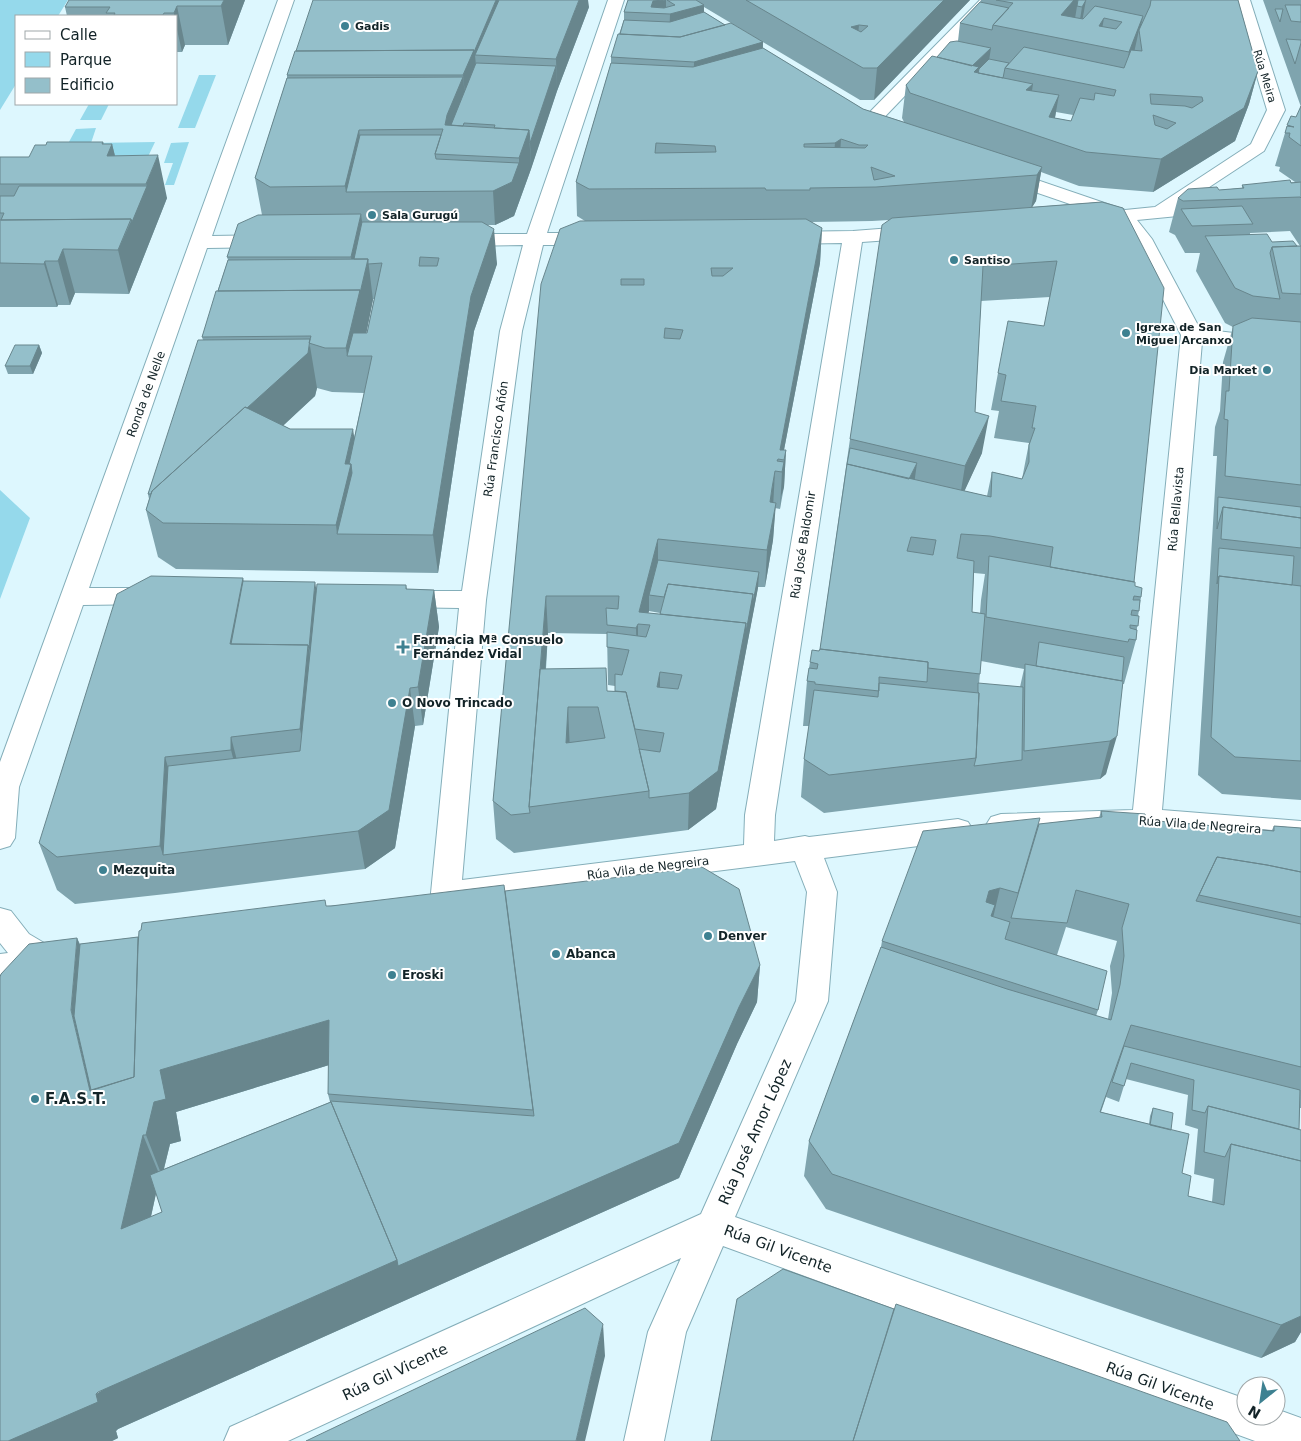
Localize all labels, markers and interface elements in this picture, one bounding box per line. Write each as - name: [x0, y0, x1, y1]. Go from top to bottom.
- legend: [15, 15, 178, 105]
- marker: Gadis: [339, 20, 351, 32]
- place label: Gadis: [355, 20, 390, 33]
- text: Calle: [60, 26, 97, 44]
- street label: Rúa Meira: [1250, 48, 1279, 104]
- text: Parque: [60, 51, 112, 69]
- text: Edificio: [60, 76, 114, 94]
- marker: Sala Gurugú: [366, 209, 378, 221]
- place label: Sala Gurugú: [382, 209, 458, 222]
- marker: Santiso: [948, 254, 960, 266]
- place label: Santiso: [964, 254, 1011, 267]
- place label: Igrexa de San Miguel Arcanxo: [1136, 321, 1232, 347]
- marker: Igrexa de San Miguel Arcanxo: [1120, 327, 1132, 339]
- street label: Ronda de Nelle: [124, 349, 168, 439]
- place label: Dia Market: [1189, 364, 1257, 377]
- marker: Dia Market: [1261, 364, 1273, 376]
- street label: Rúa Francisco Añón: [481, 380, 511, 498]
- street label: Rúa Bellavista: [1165, 466, 1187, 552]
- street label: Rúa José Baldomir: [788, 490, 818, 600]
- place label: Farmacia Mª Consuelo Fernández Vidal: [413, 633, 563, 661]
- marker: Farmacia Mª Consuelo Fernández Vidal: [397, 641, 409, 653]
- place label: O Novo Trincado: [402, 696, 512, 710]
- marker: O Novo Trincado: [386, 697, 398, 709]
- street label: Rúa Vila de Negreira: [1138, 814, 1262, 836]
- street label: Rúa Vila de Negreira: [586, 854, 710, 882]
- place label: Mezquita: [113, 863, 175, 877]
- marker: Mezquita: [97, 864, 109, 876]
- place label: Denver: [718, 929, 767, 943]
- marker: Denver: [702, 930, 714, 942]
- place label: Abanca: [566, 947, 616, 961]
- marker: Abanca: [550, 948, 562, 960]
- place label: Eroski: [402, 968, 444, 982]
- marker: Eroski: [386, 969, 398, 981]
- street label: Rúa José Amor López: [715, 1056, 795, 1208]
- place label: F.A.S.T.: [45, 1090, 106, 1108]
- marker: F.A.S.T.: [29, 1093, 41, 1105]
- street label: Rúa Gil Vicente: [721, 1221, 835, 1277]
- street label: Rúa Gil Vicente: [339, 1340, 451, 1404]
- street label: Rúa Gil Vicente: [1103, 1358, 1217, 1414]
- north arrow: [1236, 1376, 1286, 1426]
- text: N: [1245, 1402, 1264, 1422]

